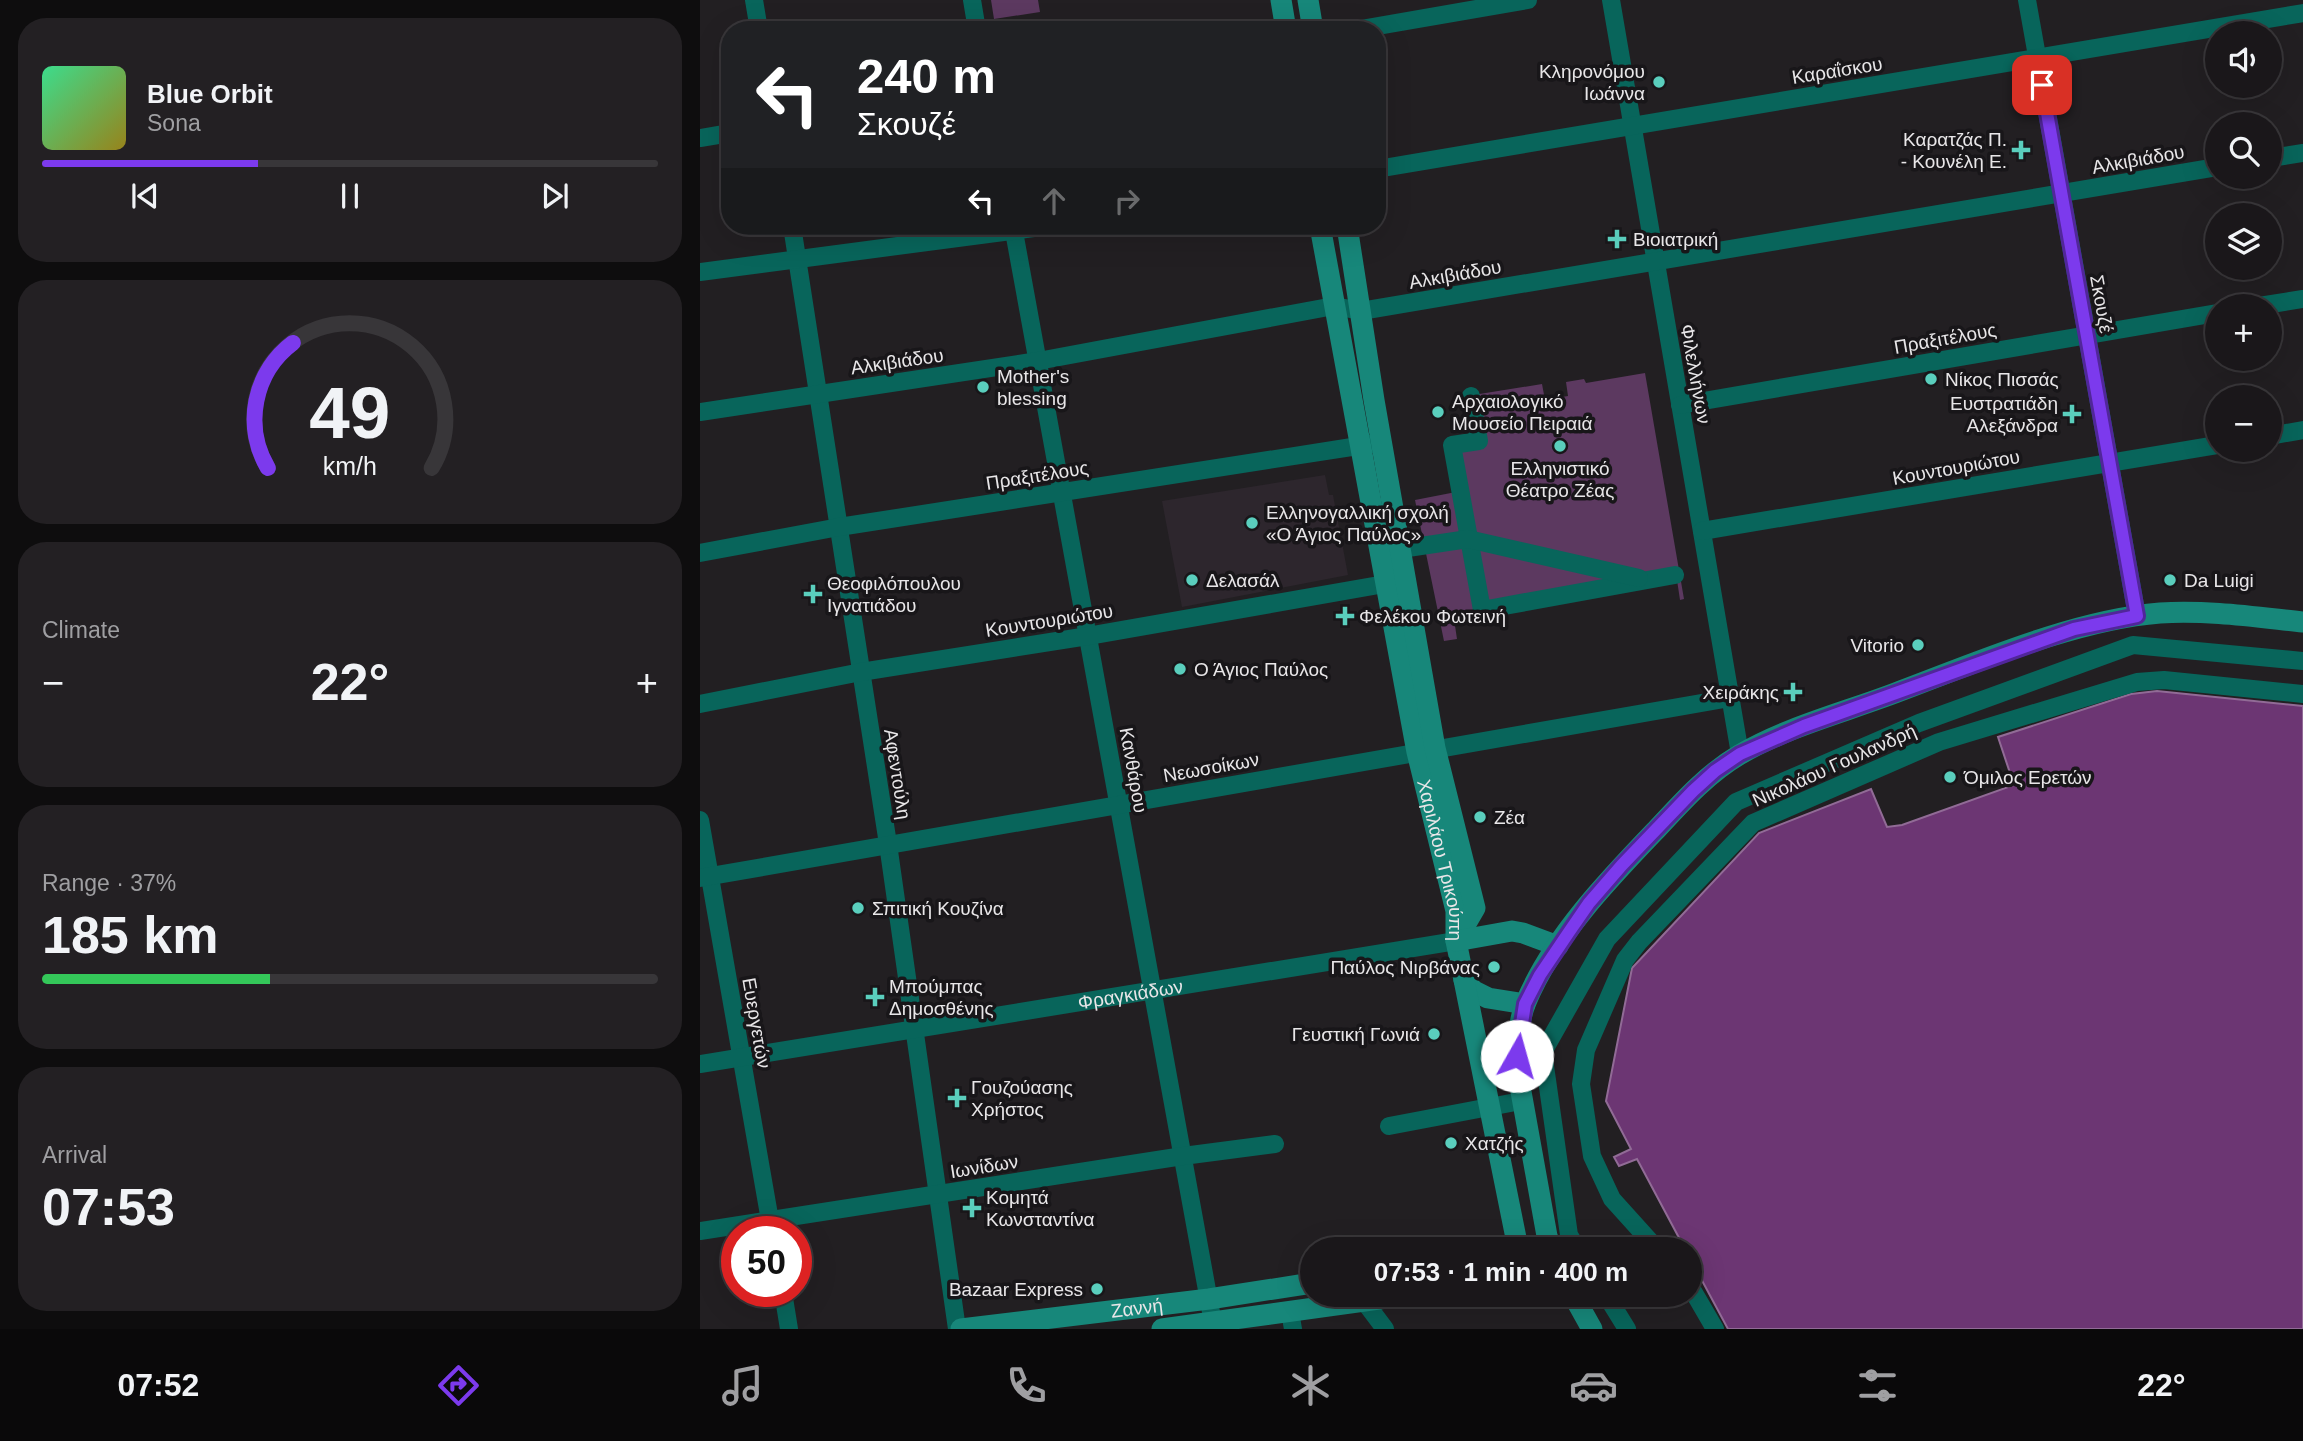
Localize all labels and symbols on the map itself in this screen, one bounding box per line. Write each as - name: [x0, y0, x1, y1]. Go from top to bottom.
- street label: Καραΐσκου: [1790, 53, 1884, 88]
- pin: [2012, 55, 2072, 115]
- place label: Κληρονόμου Ιωάννα: [1539, 61, 1645, 104]
- marker: Κληρονόμου Ιωάννα: [1651, 74, 1667, 90]
- place label: Καρατζάς Π. - Κουνέλη Ε.: [1901, 129, 2007, 172]
- street label: Αλκιβιάδου: [2090, 141, 2186, 178]
- marker: Καρατζάς Π. - Κουνέλη Ε.: [2013, 142, 2029, 158]
- marker: Βιοιατρική: [1607, 229, 1627, 249]
- place label: Βιοιατρική: [1633, 229, 1718, 250]
- street label: Αλκιβιάδου: [1407, 256, 1503, 293]
- street label: Σκουζέ: [2086, 273, 2117, 335]
- street label: Πραξιτέλους: [1892, 319, 1998, 358]
- street label: Φιλελλήνων: [1676, 323, 1715, 426]
- street label: Αλκιβιάδου: [849, 345, 945, 378]
- place label: Mother's blessing: [997, 366, 1069, 409]
- place label: Νίκος Πισσάς: [1945, 369, 2059, 390]
- marker: Νίκος Πισσάς: [1923, 371, 1939, 387]
- marker: Mother's blessing: [975, 379, 991, 395]
- place label: Αρχαιολογικό Μουσείο Πειραιά: [1452, 391, 1592, 434]
- place label: Ευστρατιάδη Αλεξάνδρα: [1950, 393, 2058, 436]
- marker: Αρχαιολογικό Μουσείο Πειραιά: [1430, 404, 1446, 420]
- marker: Ευστρατιάδη Αλεξάνδρα: [2064, 406, 2080, 422]
- marker: Ελληνιστικό Θέατρο Ζέας: [1552, 438, 1568, 454]
- street label: Κουντουριώτου: [1891, 446, 2021, 489]
- street label: Πραξιτέλους: [984, 457, 1090, 494]
- place label: Ελληνιστικό Θέατρο Ζέας: [1506, 458, 1614, 501]
- place label: Ελληνογαλλική σχολή «Ο Άγιος Παύλος»: [1266, 502, 1449, 545]
- marker: Ελληνογαλλική σχολή «Ο Άγιος Παύλος»: [1244, 515, 1260, 531]
- place label: Δελασάλ: [1206, 570, 1280, 591]
- place label: Da Luigi: [2184, 570, 2254, 591]
- marker: Δελασάλ: [1184, 572, 1200, 588]
- marker: Da Luigi: [2162, 572, 2178, 588]
- place label: Θεοφιλόπουλου Ιγνατιάδου: [827, 573, 961, 616]
- marker: Θεοφιλόπουλου Ιγνατιάδου: [805, 586, 821, 602]
- street label: Κουντουριώτου: [984, 600, 1114, 641]
- place label: Φελέκου Φωτεινή: [1359, 606, 1506, 627]
- marker: Φελέκου Φωτεινή: [1337, 608, 1353, 624]
- place label: Vitorio: [1850, 635, 1904, 656]
- marker: Vitorio: [1910, 637, 1926, 653]
- place label: Ο Άγιος Παύλος: [1194, 659, 1328, 680]
- marker: Ο Άγιος Παύλος: [1172, 661, 1188, 677]
- place label: Χειράκης: [1703, 682, 1779, 703]
- marker: Χειράκης: [1785, 684, 1801, 700]
- street label: Νικολάου Γουλανδρή: [1749, 720, 1919, 811]
- street label: Κανθάρου: [1116, 726, 1151, 814]
- street label: Αφεντούλη: [880, 727, 915, 821]
- street label: Νεωσοίκων: [1161, 749, 1261, 786]
- place label: Όμιλος Ερετών: [1963, 767, 2092, 788]
- marker: Όμιλος Ερετών: [1942, 769, 1958, 785]
- street label: Χαριλάου Τρικούπη: [1413, 777, 1466, 941]
- place label: Ζέα: [1494, 807, 1525, 828]
- marker: Ζέα: [1472, 809, 1488, 825]
- place label: Σπιτική Κουζίνα: [872, 898, 1004, 919]
- marker: Σπιτική Κουζίνα: [850, 900, 866, 916]
- place label: Παύλος Νιρβάνας: [1330, 957, 1480, 978]
- marker: Παύλος Νιρβάνας: [1486, 959, 1502, 975]
- street label: Ευεργετών: [738, 976, 775, 1070]
- place label: Μπούμπας Δημοσθένης: [889, 976, 994, 1019]
- street label: Φραγκιάδων: [1076, 976, 1184, 1013]
- marker: Μπούμπας Δημοσθένης: [867, 989, 883, 1005]
- position arrow: [1480, 1019, 1554, 1093]
- place label: Γευστική Γωνιά: [1292, 1024, 1420, 1045]
- marker: Γευστική Γωνιά: [1426, 1026, 1442, 1042]
- place label: Γουζούασης Χρήστος: [971, 1077, 1073, 1120]
- marker: Γουζούασης Χρήστος: [949, 1090, 965, 1106]
- place label: Χατζής: [1465, 1133, 1524, 1154]
- marker: Χατζής: [1443, 1135, 1459, 1151]
- street label: Ιωνίδων: [948, 1151, 1020, 1182]
- place label: Κομητά Κωνσταντίνα: [986, 1187, 1094, 1230]
- marker: Κομητά Κωνσταντίνα: [964, 1200, 980, 1216]
- speed limit sign: 50: [721, 1216, 812, 1307]
- place label: Bazaar Express: [949, 1279, 1083, 1300]
- marker: Bazaar Express: [1089, 1281, 1105, 1297]
- street label: Ζαννή: [1110, 1295, 1164, 1322]

